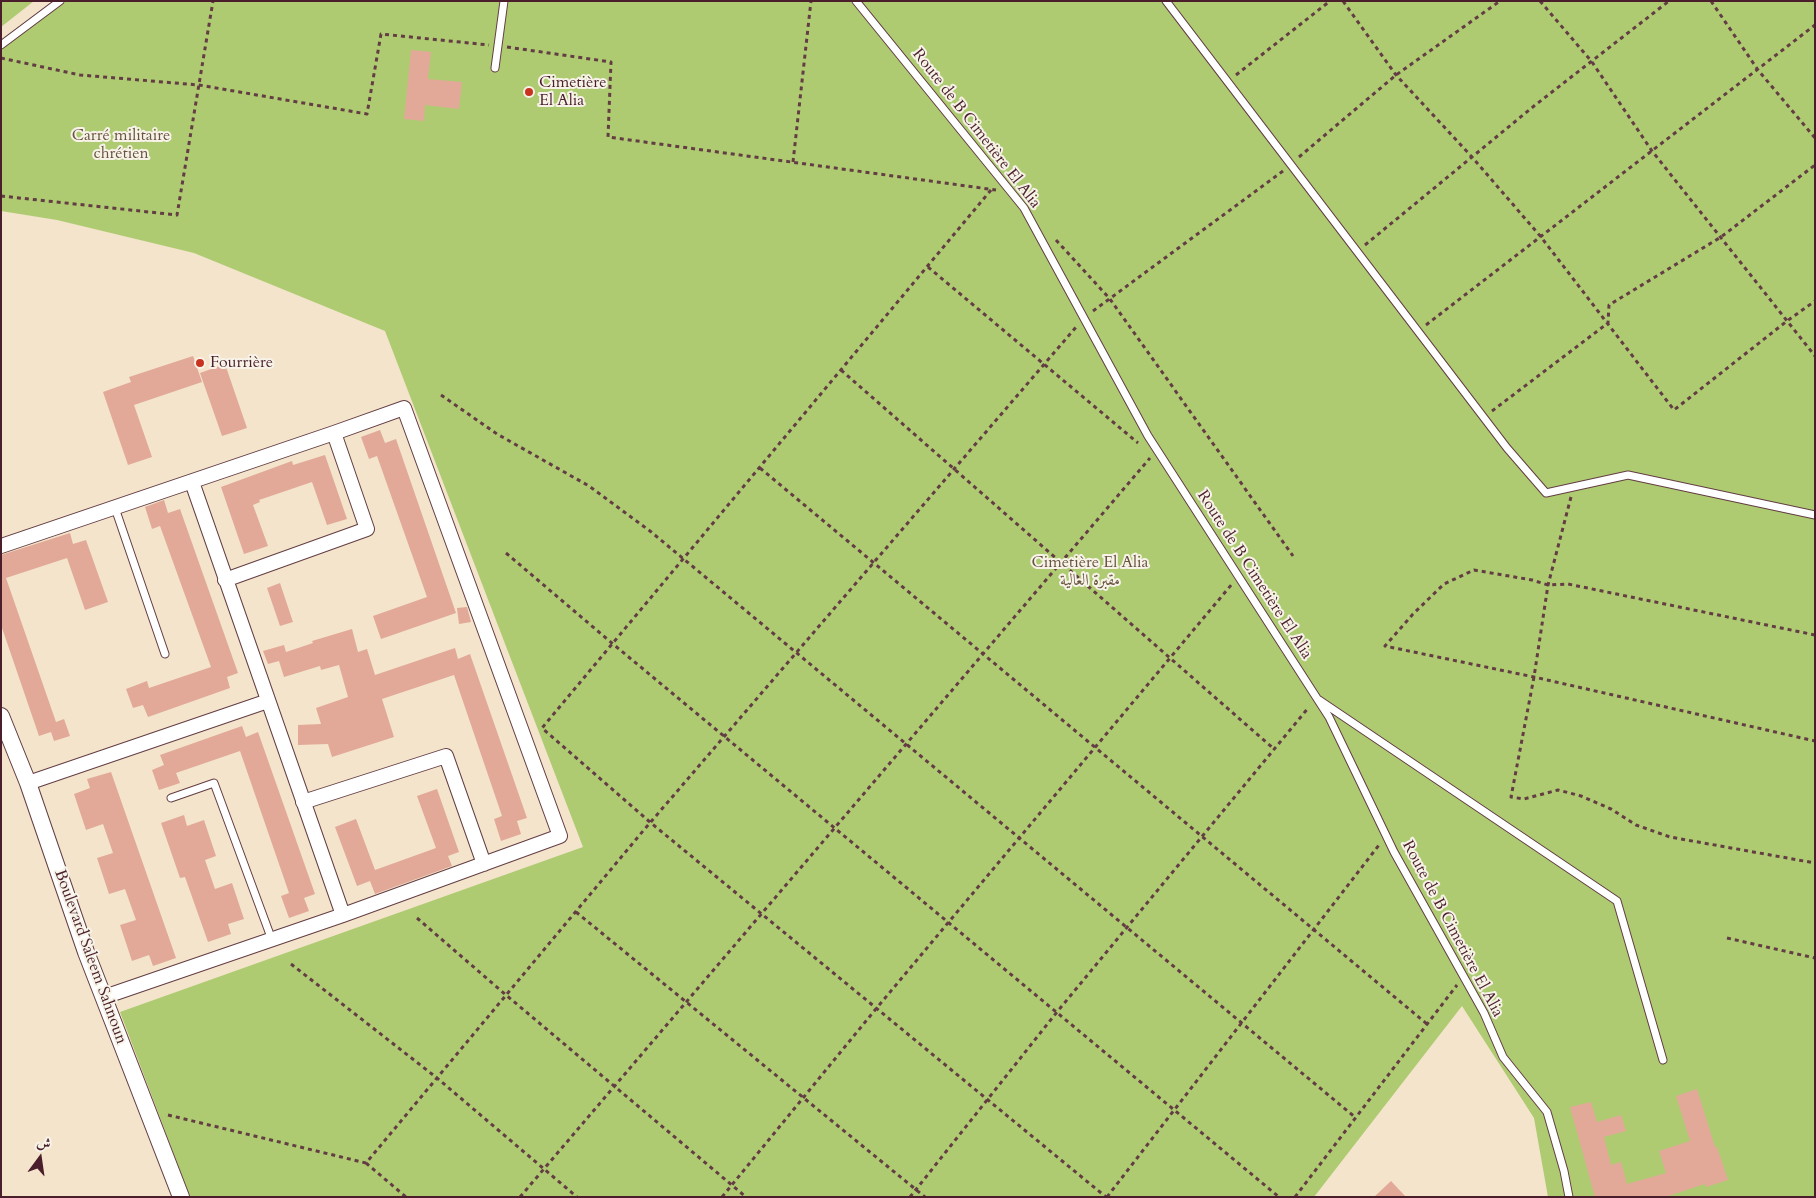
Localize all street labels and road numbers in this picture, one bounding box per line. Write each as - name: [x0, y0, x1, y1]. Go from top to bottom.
- street label: Route de B Cimetière El Alia: [908, 45, 1044, 213]
- street label: Route de B Cimetière El Alia: [1192, 487, 1316, 663]
- street label: Route de B Cimetière El Alia: [1397, 837, 1507, 1021]
- street label: Boulevard Saleem Sahnoun: [50, 867, 130, 1047]

